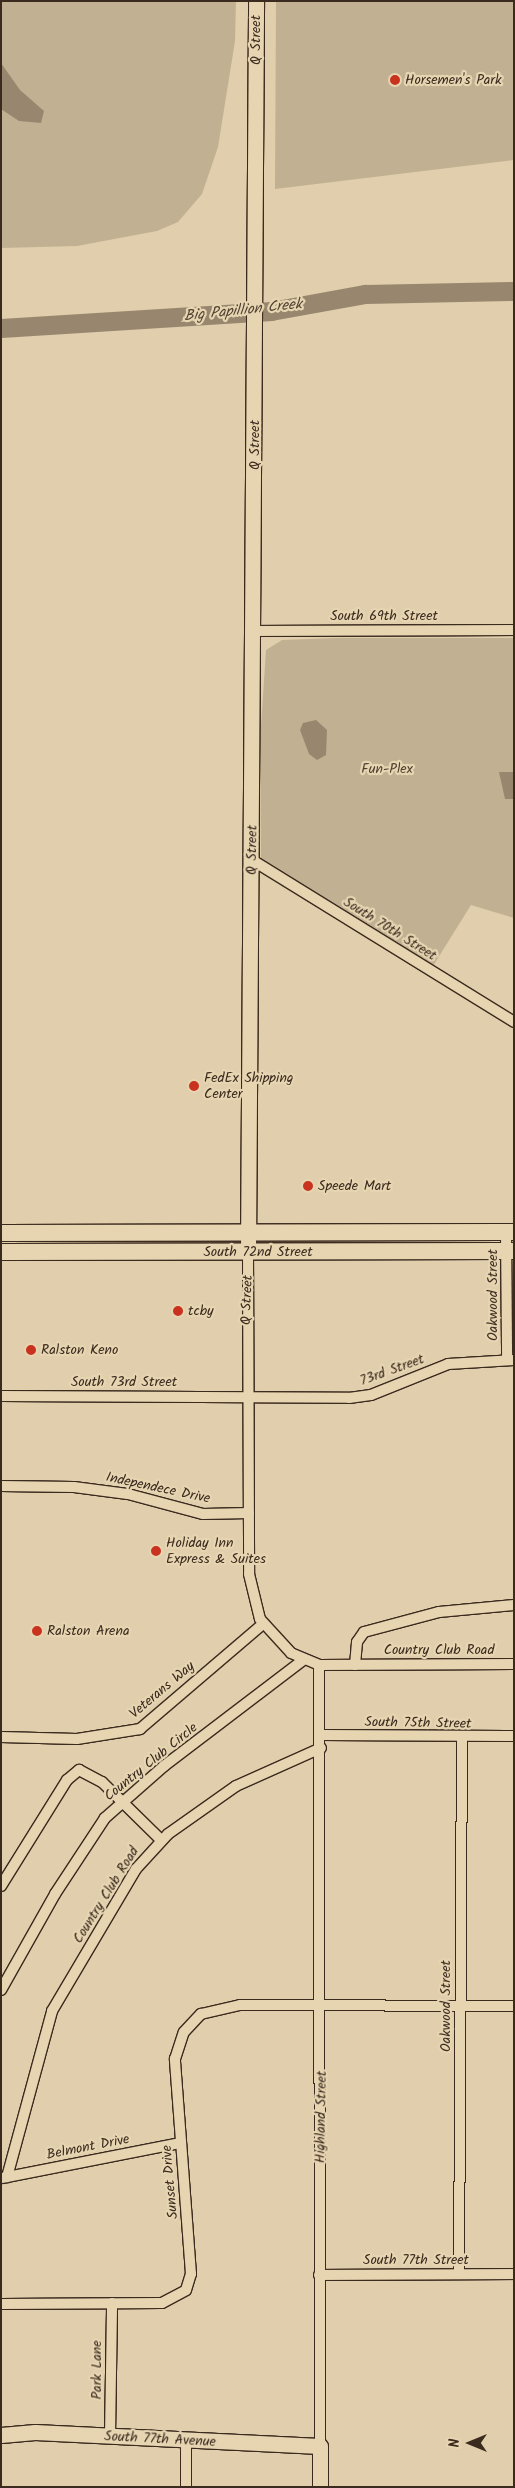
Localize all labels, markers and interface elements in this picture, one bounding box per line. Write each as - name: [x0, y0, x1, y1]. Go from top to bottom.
- street label: Q Street: [248, 15, 264, 65]
- place label: Horsemen's Park: [405, 72, 502, 88]
- marker: Horsemen's Park: [389, 74, 401, 86]
- water label: Big Papillion Creek: [183, 296, 303, 326]
- street label: Q Street: [247, 420, 263, 470]
- street label: South 69th Street: [330, 608, 438, 624]
- park label: Fun-Plex: [361, 761, 413, 777]
- street label: Q Street: [243, 825, 261, 875]
- street label: South 70th Street: [340, 894, 440, 964]
- place label: FedEx Shipping Center: [204, 1070, 293, 1102]
- marker: FedEx Shipping Center: [188, 1080, 200, 1092]
- place label: Speede Mart: [318, 1178, 391, 1194]
- marker: Speede Mart: [302, 1180, 314, 1192]
- street label: South 72nd Street: [203, 1244, 313, 1260]
- street label: Oakwood Street: [485, 1249, 501, 1341]
- street label: Q Street: [238, 1275, 256, 1325]
- place label: tcby: [188, 1303, 214, 1319]
- marker: tcby: [172, 1305, 184, 1317]
- place label: Ralston Keno: [41, 1342, 118, 1358]
- marker: Ralston Keno: [25, 1344, 37, 1356]
- street label: 73rd Street: [358, 1351, 426, 1389]
- street label: South 73rd Street: [71, 1374, 177, 1390]
- street label: Independece Drive: [104, 1469, 212, 1507]
- place label: Holiday Inn Express & Suites: [166, 1535, 266, 1568]
- marker: Holiday Inn Express & Suites: [150, 1545, 162, 1557]
- place label: Ralston Arena: [47, 1623, 129, 1639]
- marker: Ralston Arena: [31, 1625, 43, 1637]
- street label: Country Club Road: [384, 1642, 494, 1658]
- street label: Veterans Way: [126, 1658, 198, 1722]
- street label: South 75th Street: [364, 1714, 472, 1732]
- street label: Country Club Circle: [101, 1719, 201, 1805]
- street label: Country Club Road: [70, 1844, 142, 1946]
- street label: Oakwood Street: [438, 1960, 454, 2052]
- street label: Highland Street: [312, 2071, 330, 2163]
- street label: Belmont Drive: [45, 2131, 131, 2163]
- street label: Sunset Drive: [158, 2144, 182, 2220]
- street label: South 77th Street: [363, 2252, 469, 2268]
- street label: Park Lane: [89, 2341, 105, 2399]
- north arrow: [445, 2418, 495, 2468]
- street label: South 77th Avenue: [104, 2428, 216, 2450]
- text: N: [444, 2439, 466, 2447]

